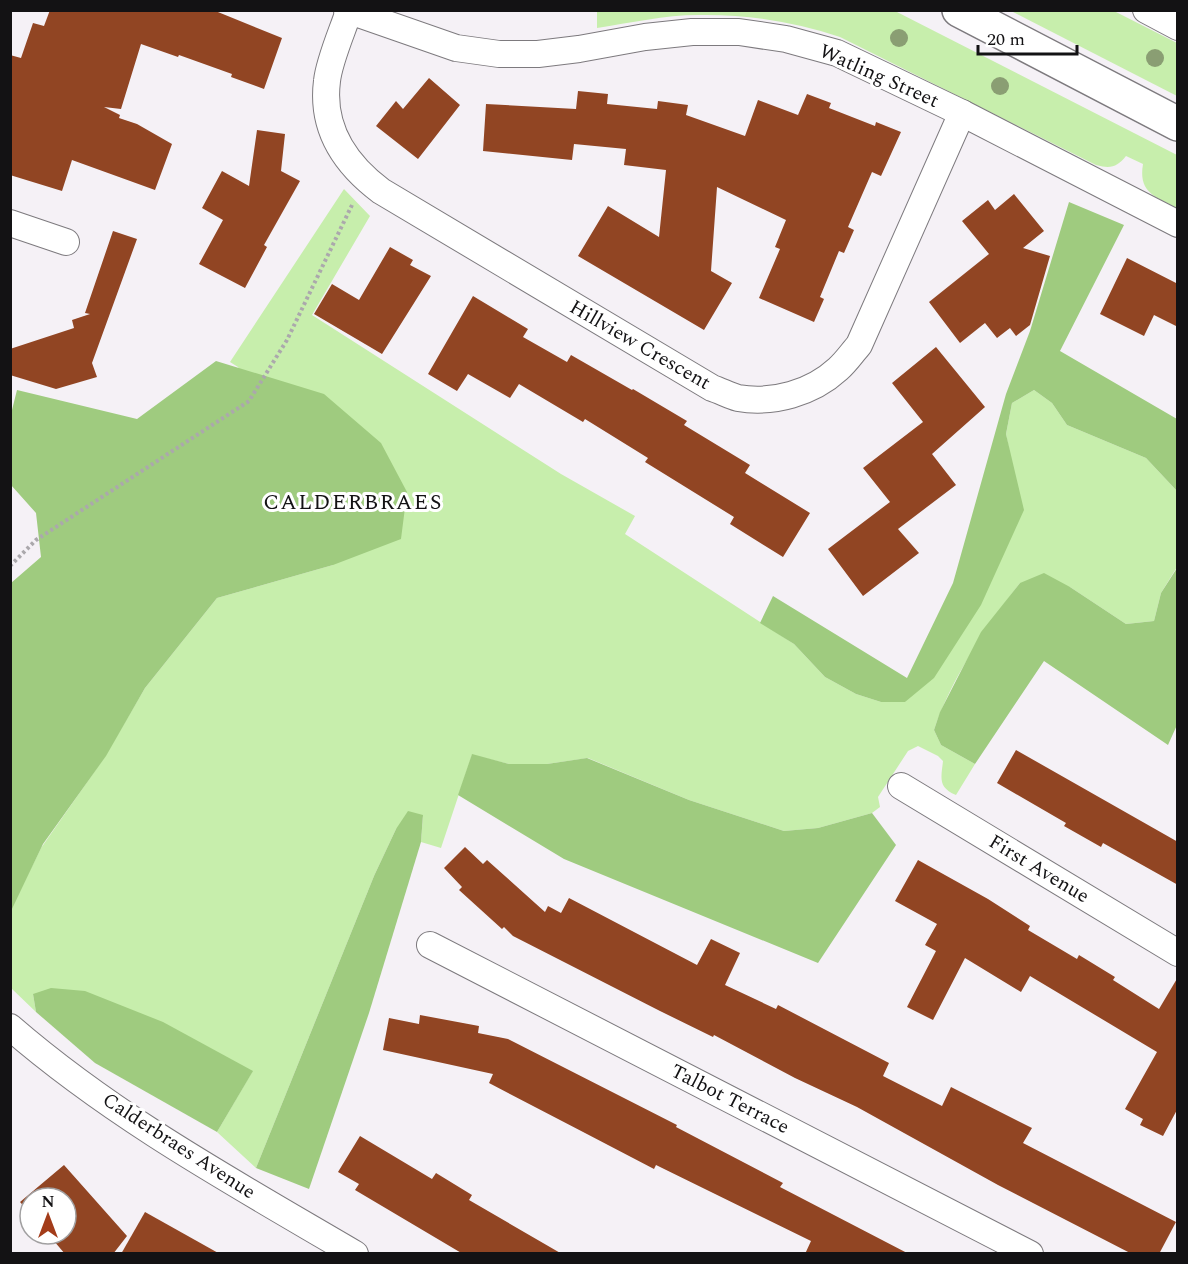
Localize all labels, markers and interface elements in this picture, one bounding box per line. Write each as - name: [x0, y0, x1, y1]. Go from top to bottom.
- scale bar: [978, 18, 1077, 56]
- text: 20 m: [987, 26, 1025, 53]
- street label: Watling Street: [814, 36, 944, 116]
- street label: Hillview Crescent: [564, 292, 716, 398]
- district label: CALDERBRAES: [263, 486, 443, 519]
- street label: First Avenue: [983, 827, 1095, 911]
- street label: Talbot Terrace: [665, 1056, 795, 1142]
- street label: Calderbraes Avenue: [96, 1085, 262, 1207]
- north arrow: [18, 1186, 78, 1246]
- text: N: [41, 1190, 55, 1214]

